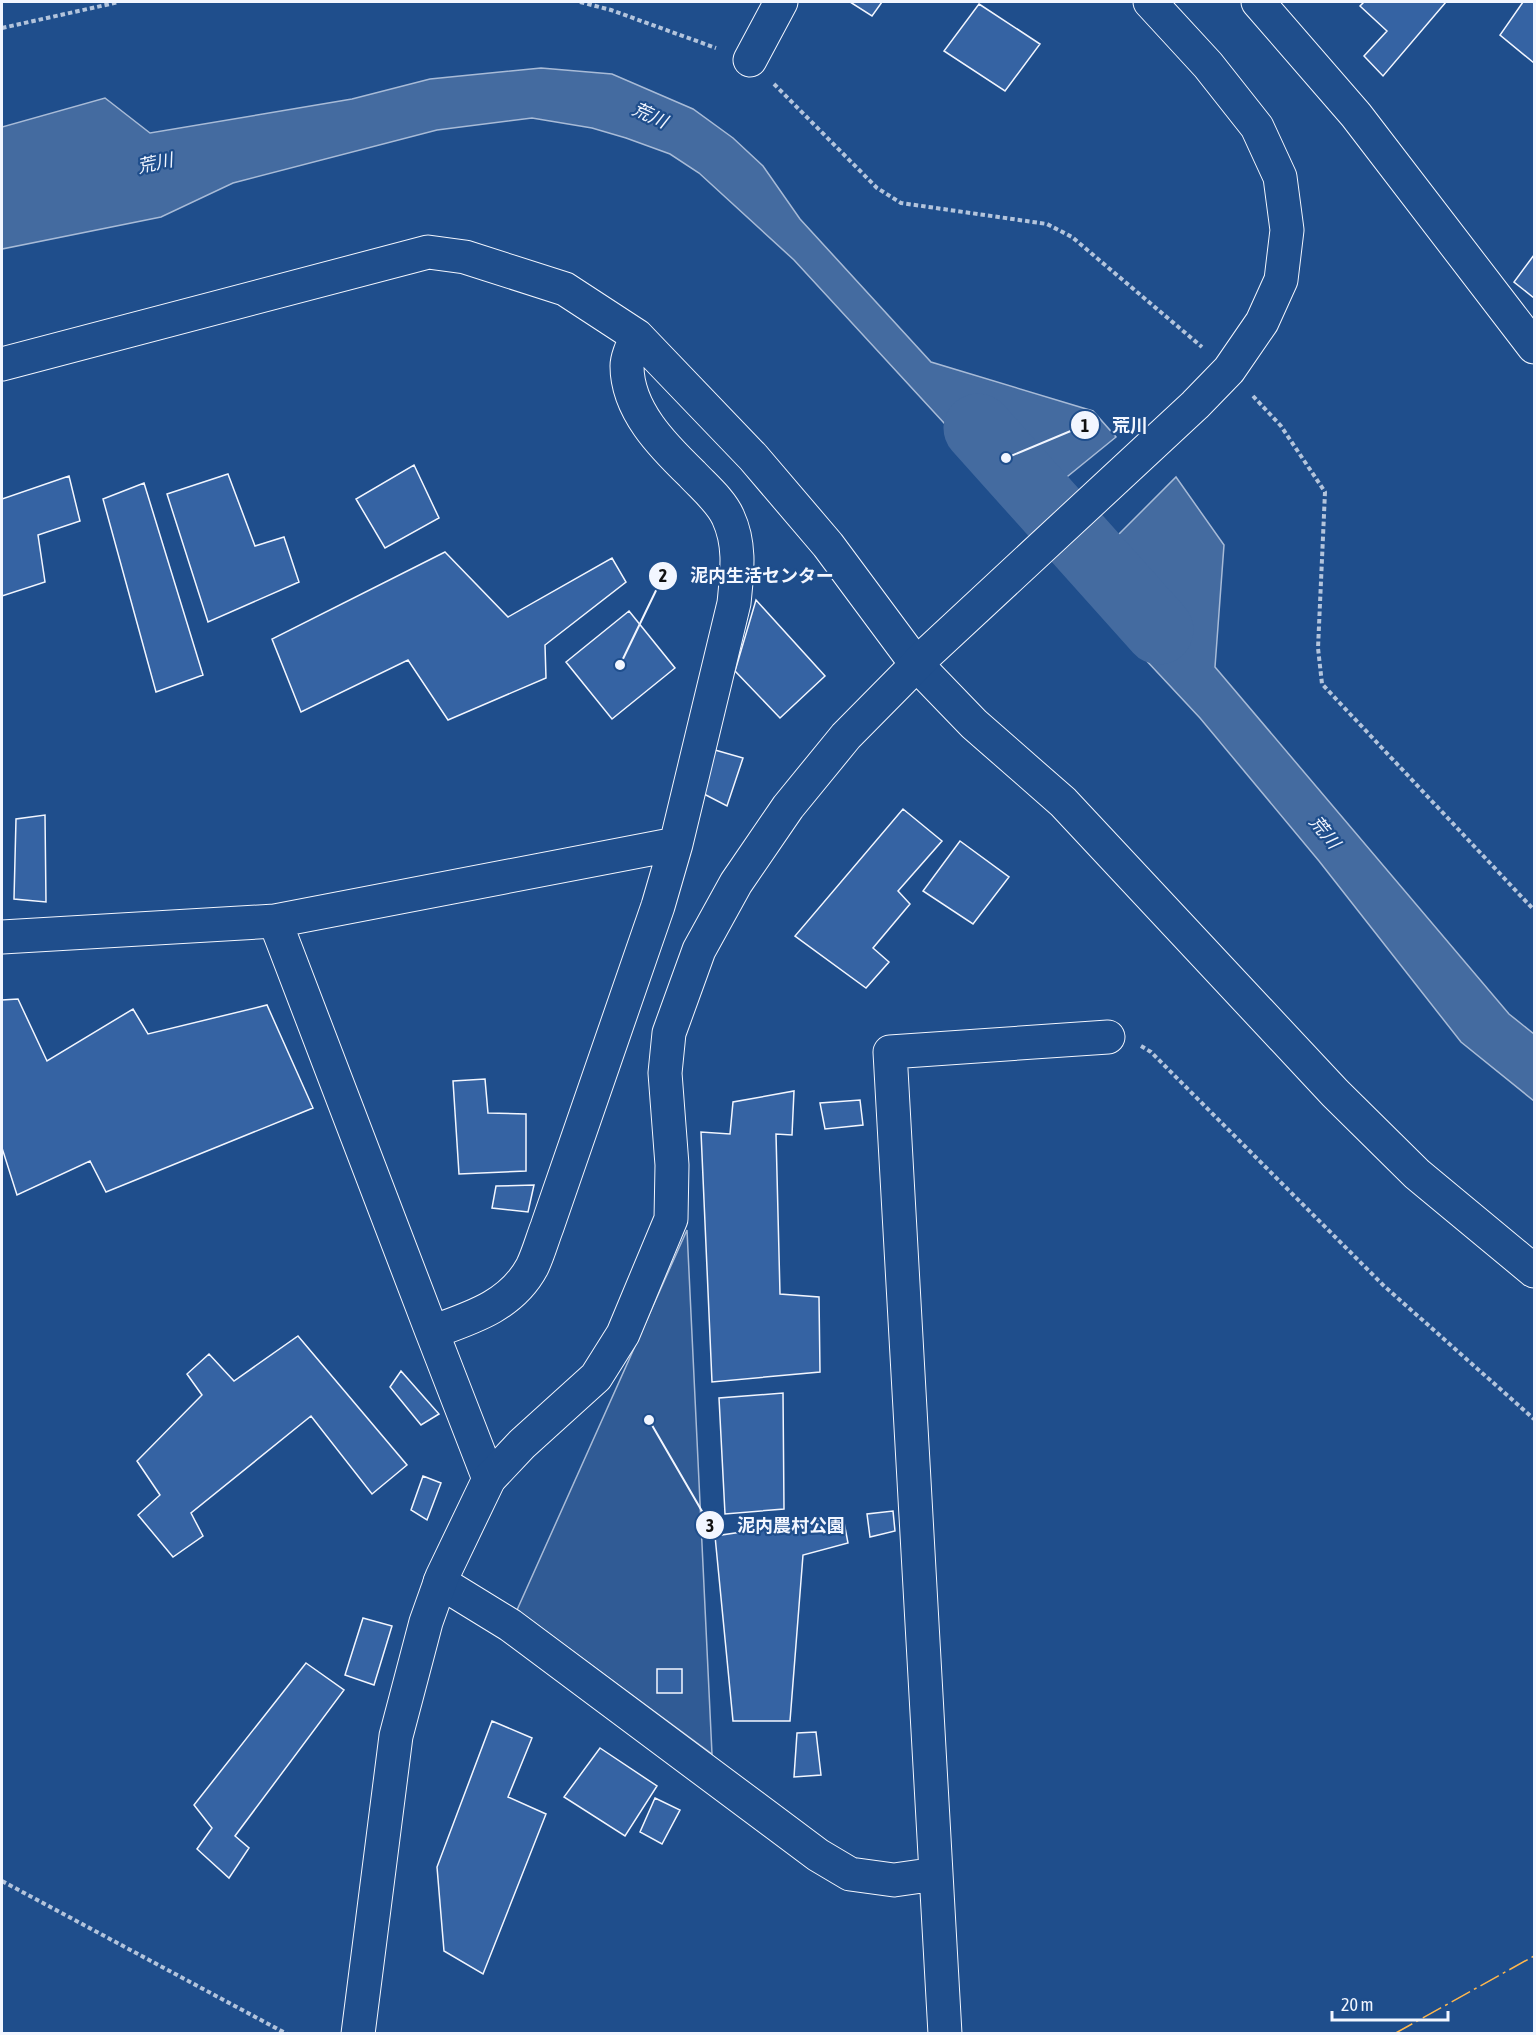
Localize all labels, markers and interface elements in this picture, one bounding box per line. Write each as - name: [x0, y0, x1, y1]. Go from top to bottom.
- water label: 荒川: [629, 98, 673, 133]
- water label: 荒川: [135, 149, 177, 177]
- callout: 荒川: [1070, 407, 1160, 443]
- text: 1: [1081, 415, 1089, 436]
- text: 荒川: [1112, 415, 1148, 436]
- callout: 泥内生活センター: [648, 558, 846, 594]
- text: 2: [659, 565, 667, 586]
- text: 泥内生活センター: [690, 565, 834, 586]
- water label: 荒川: [1306, 811, 1346, 854]
- callout: 泥内農村公園: [695, 1507, 857, 1543]
- text: 3: [706, 1515, 714, 1536]
- text: 泥内農村公園: [737, 1515, 845, 1536]
- scale bar: [1332, 1984, 1448, 2022]
- text: 20 m: [1341, 1994, 1373, 2015]

